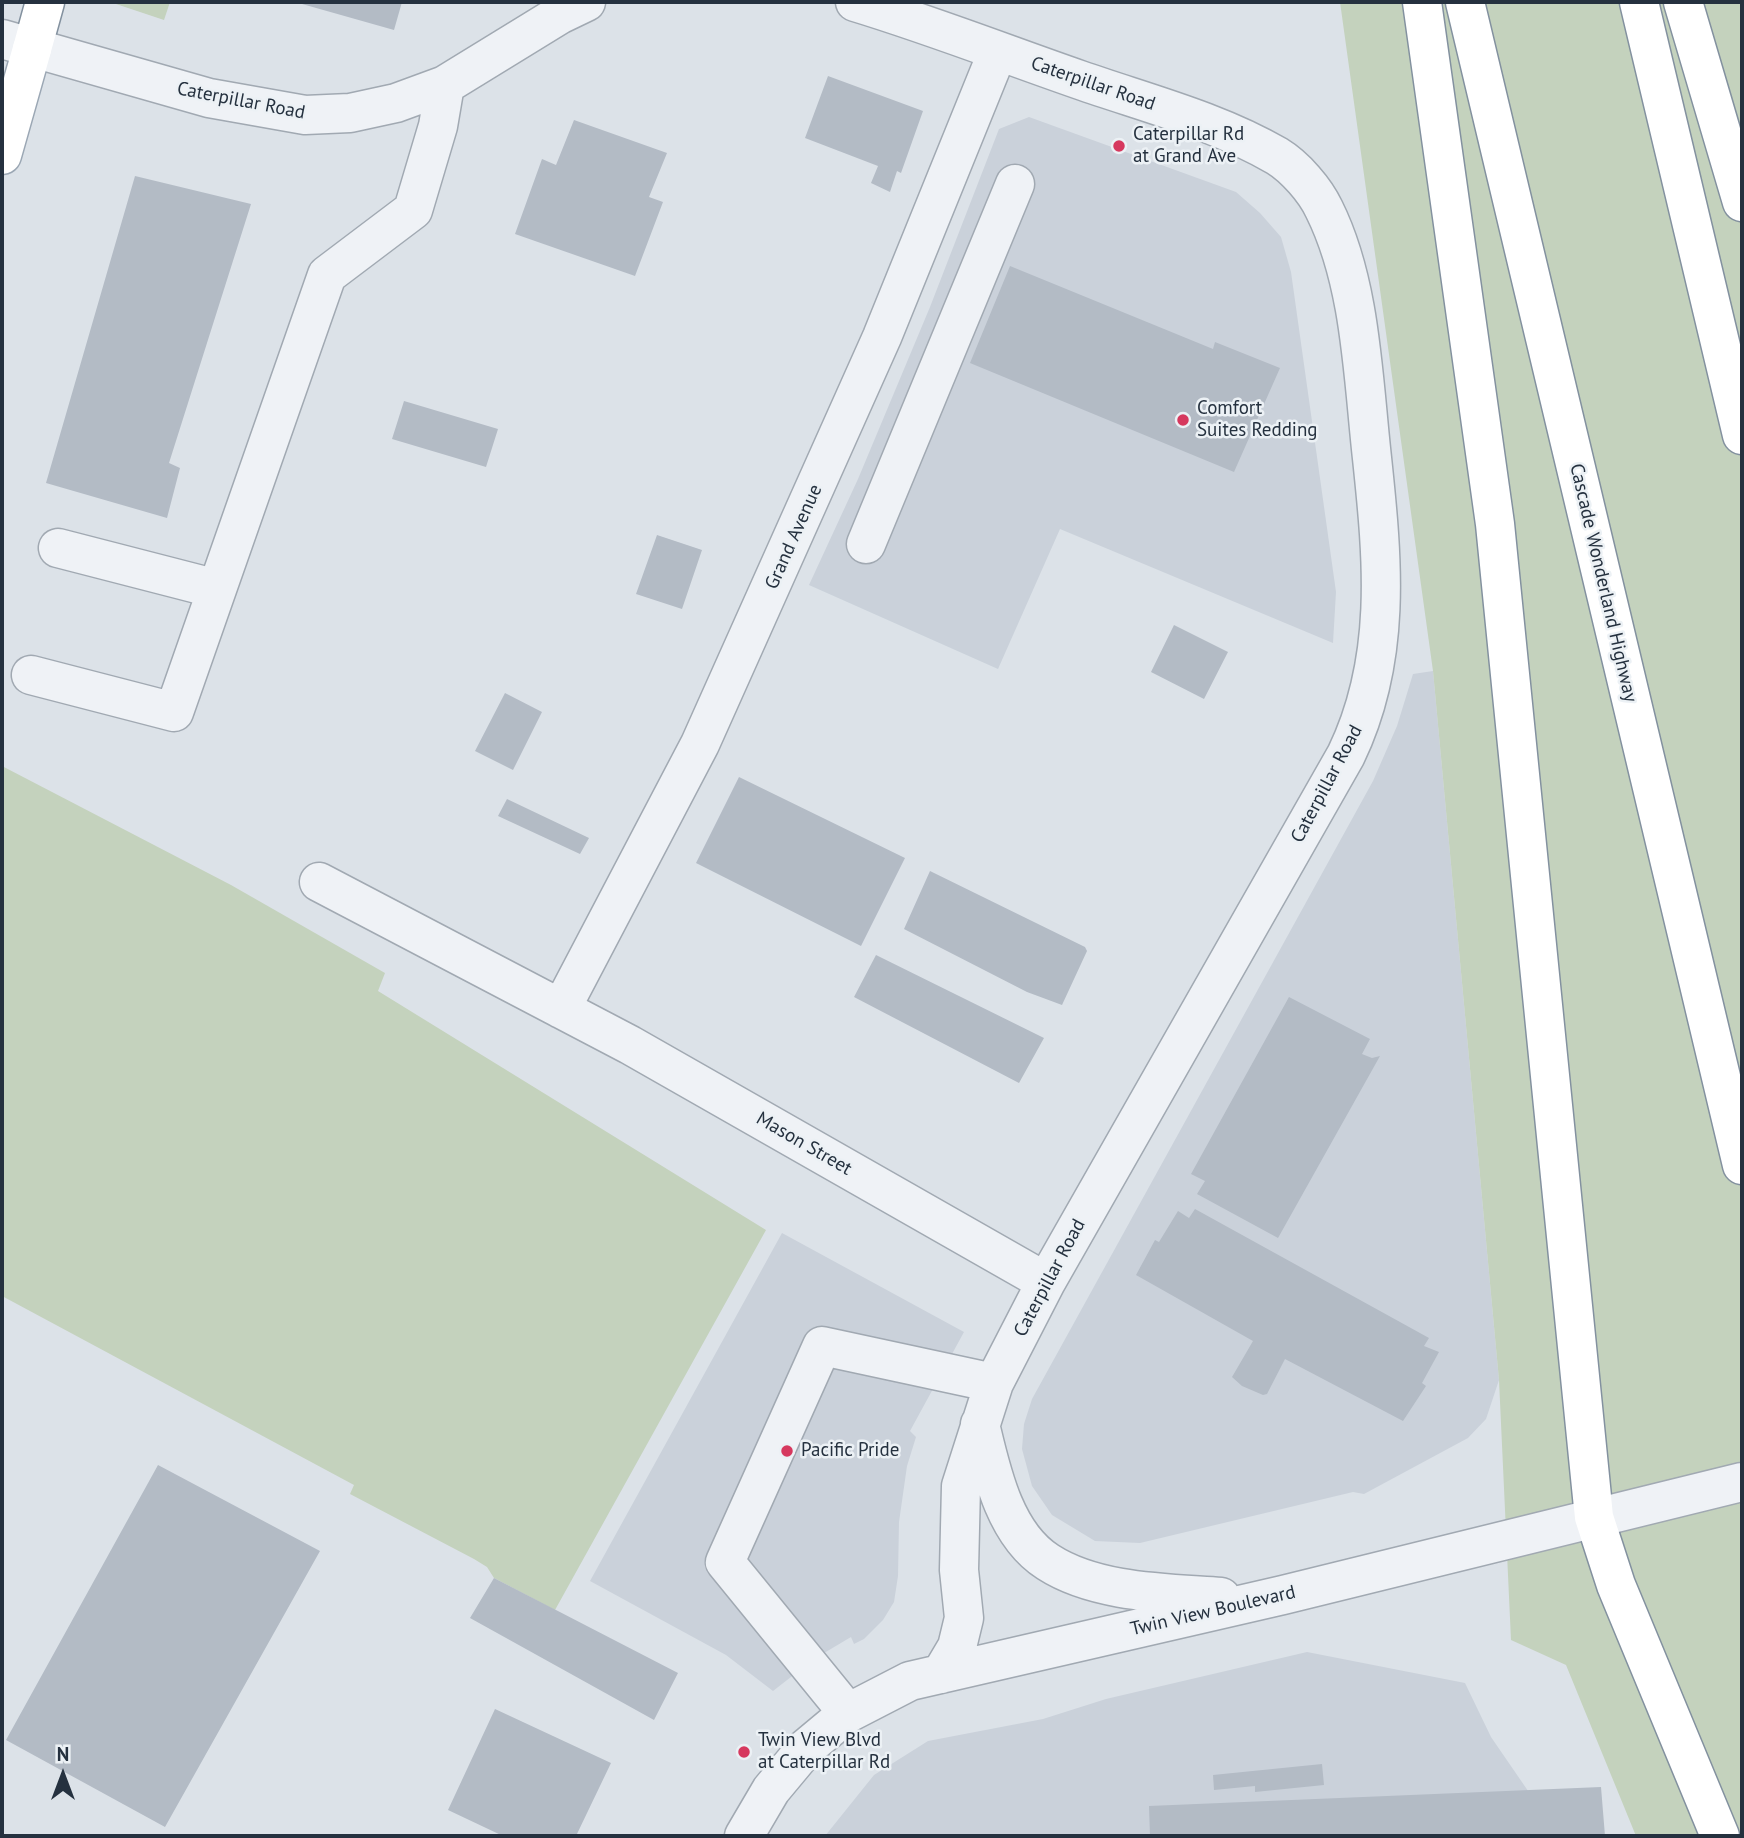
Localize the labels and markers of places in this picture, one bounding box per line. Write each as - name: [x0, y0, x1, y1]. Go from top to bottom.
- place label: Caterpillar Rd at Grand Ave: [1133, 124, 1244, 168]
- marker: Caterpillar Rd at Grand Ave: [1111, 138, 1127, 154]
- place label: Comfort Suites Redding: [1197, 398, 1318, 442]
- marker: Comfort Suites Redding: [1175, 412, 1191, 428]
- place label: Pacific Pride: [801, 1440, 899, 1462]
- marker: Pacific Pride: [779, 1443, 795, 1459]
- place label: Twin View Blvd at Caterpillar Rd: [758, 1730, 890, 1774]
- marker: Twin View Blvd at Caterpillar Rd: [736, 1744, 752, 1760]

